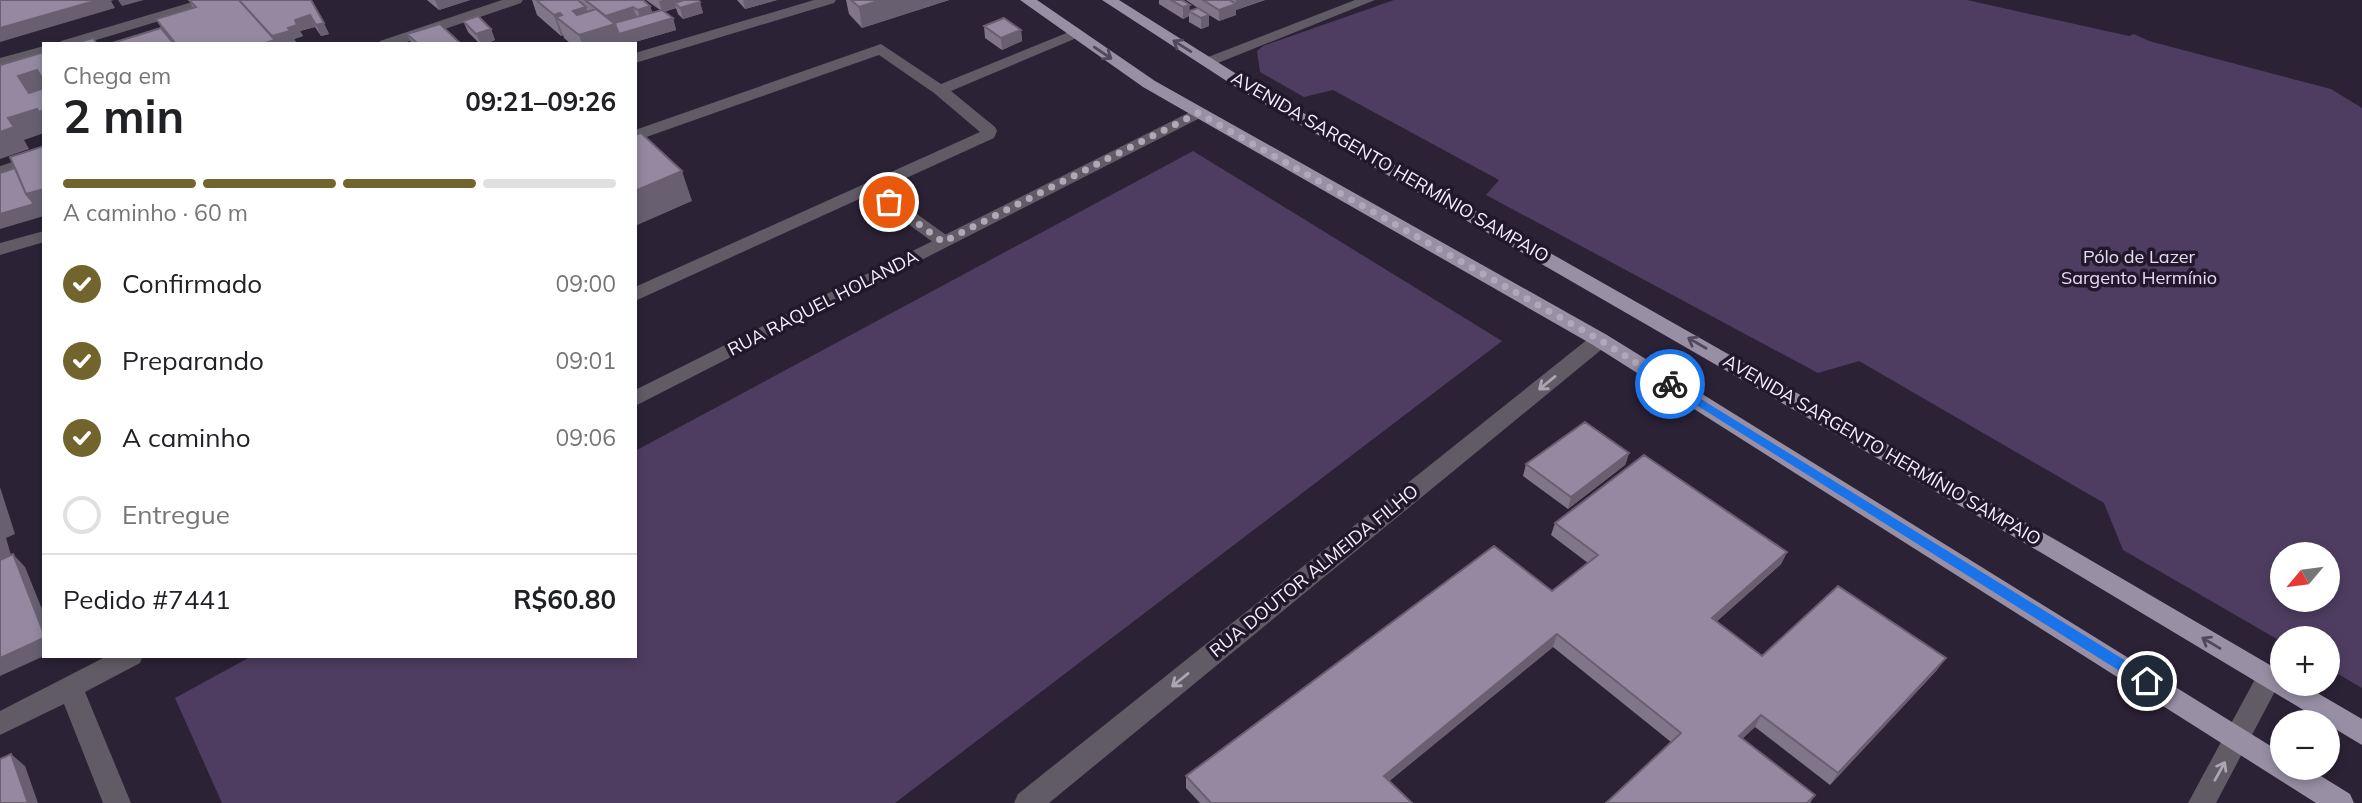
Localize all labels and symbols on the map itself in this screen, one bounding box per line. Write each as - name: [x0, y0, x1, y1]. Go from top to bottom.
- one-way arrow: [1173, 38, 1192, 53]
- one-way arrow: [1093, 46, 1112, 60]
- street label: AVENIDA SARGENTO HERMÍNIO SAMPAIO: [1227, 66, 1553, 267]
- pin: [859, 172, 919, 232]
- street label: RUA RAQUEL HOLANDA: [724, 244, 922, 361]
- park label: Pólo de Lazer Sargento Hermínio: [2061, 245, 2217, 289]
- one-way arrow: [1687, 336, 1708, 349]
- courier: [1635, 349, 1705, 419]
- street label: AVENIDA SARGENTO HERMÍNIO SAMPAIO: [1719, 349, 2045, 550]
- one-way arrow: [1538, 375, 1556, 390]
- street label: RUA DOUTOR ALMEIDA FILHO: [1205, 479, 1423, 662]
- north arrow: [2270, 542, 2340, 612]
- one-way arrow: [2201, 636, 2221, 650]
- pin: [2117, 651, 2177, 711]
- one-way arrow: [1171, 672, 1189, 688]
- one-way arrow: [2213, 761, 2227, 782]

